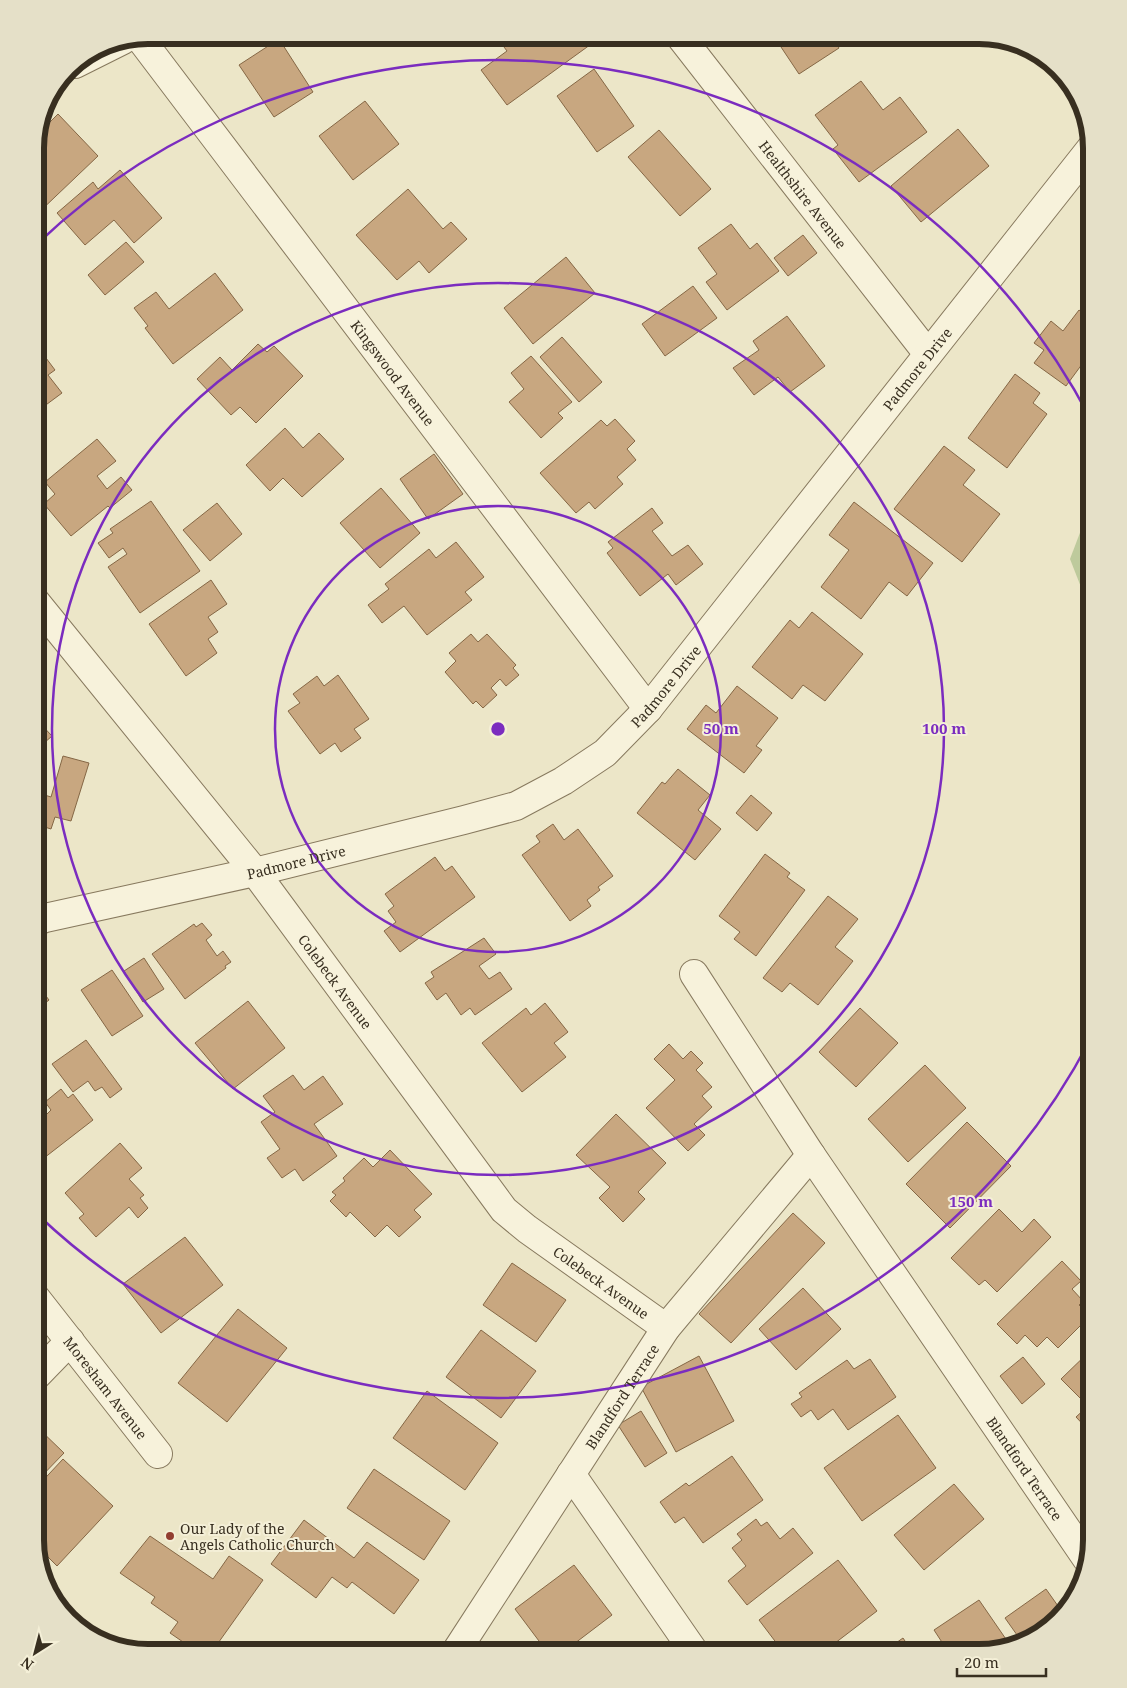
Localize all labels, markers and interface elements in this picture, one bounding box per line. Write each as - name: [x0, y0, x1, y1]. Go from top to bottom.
- street label: Healthshire Avenue: [755, 136, 851, 252]
- street label: Kingswood Avenue: [347, 316, 439, 429]
- street label: Padmore Drive: [878, 323, 956, 414]
- street label: Padmore Drive: [626, 641, 705, 731]
- text: 50 m: [703, 718, 739, 738]
- text: 100 m: [922, 718, 966, 738]
- centre of rings: [489, 720, 507, 738]
- street label: Padmore Drive: [245, 840, 347, 883]
- street label: Colebeck Avenue: [294, 930, 377, 1033]
- text: 150 m: [949, 1191, 993, 1211]
- street label: Colebeck Avenue: [550, 1241, 653, 1323]
- street label: Moresham Avenue: [60, 1332, 152, 1443]
- street label: Blandford Terrace: [581, 1340, 663, 1453]
- street label: Blandford Terrace: [983, 1413, 1067, 1524]
- place label: Our Lady of the Angels Catholic Church: [180, 1519, 335, 1554]
- marker: Our Lady of the Angels Catholic Church: [164, 1530, 176, 1542]
- north arrow: [10, 1628, 60, 1678]
- scale bar: [957, 1646, 1046, 1678]
- text: 20 m: [964, 1652, 999, 1672]
- text: N: [17, 1653, 37, 1675]

